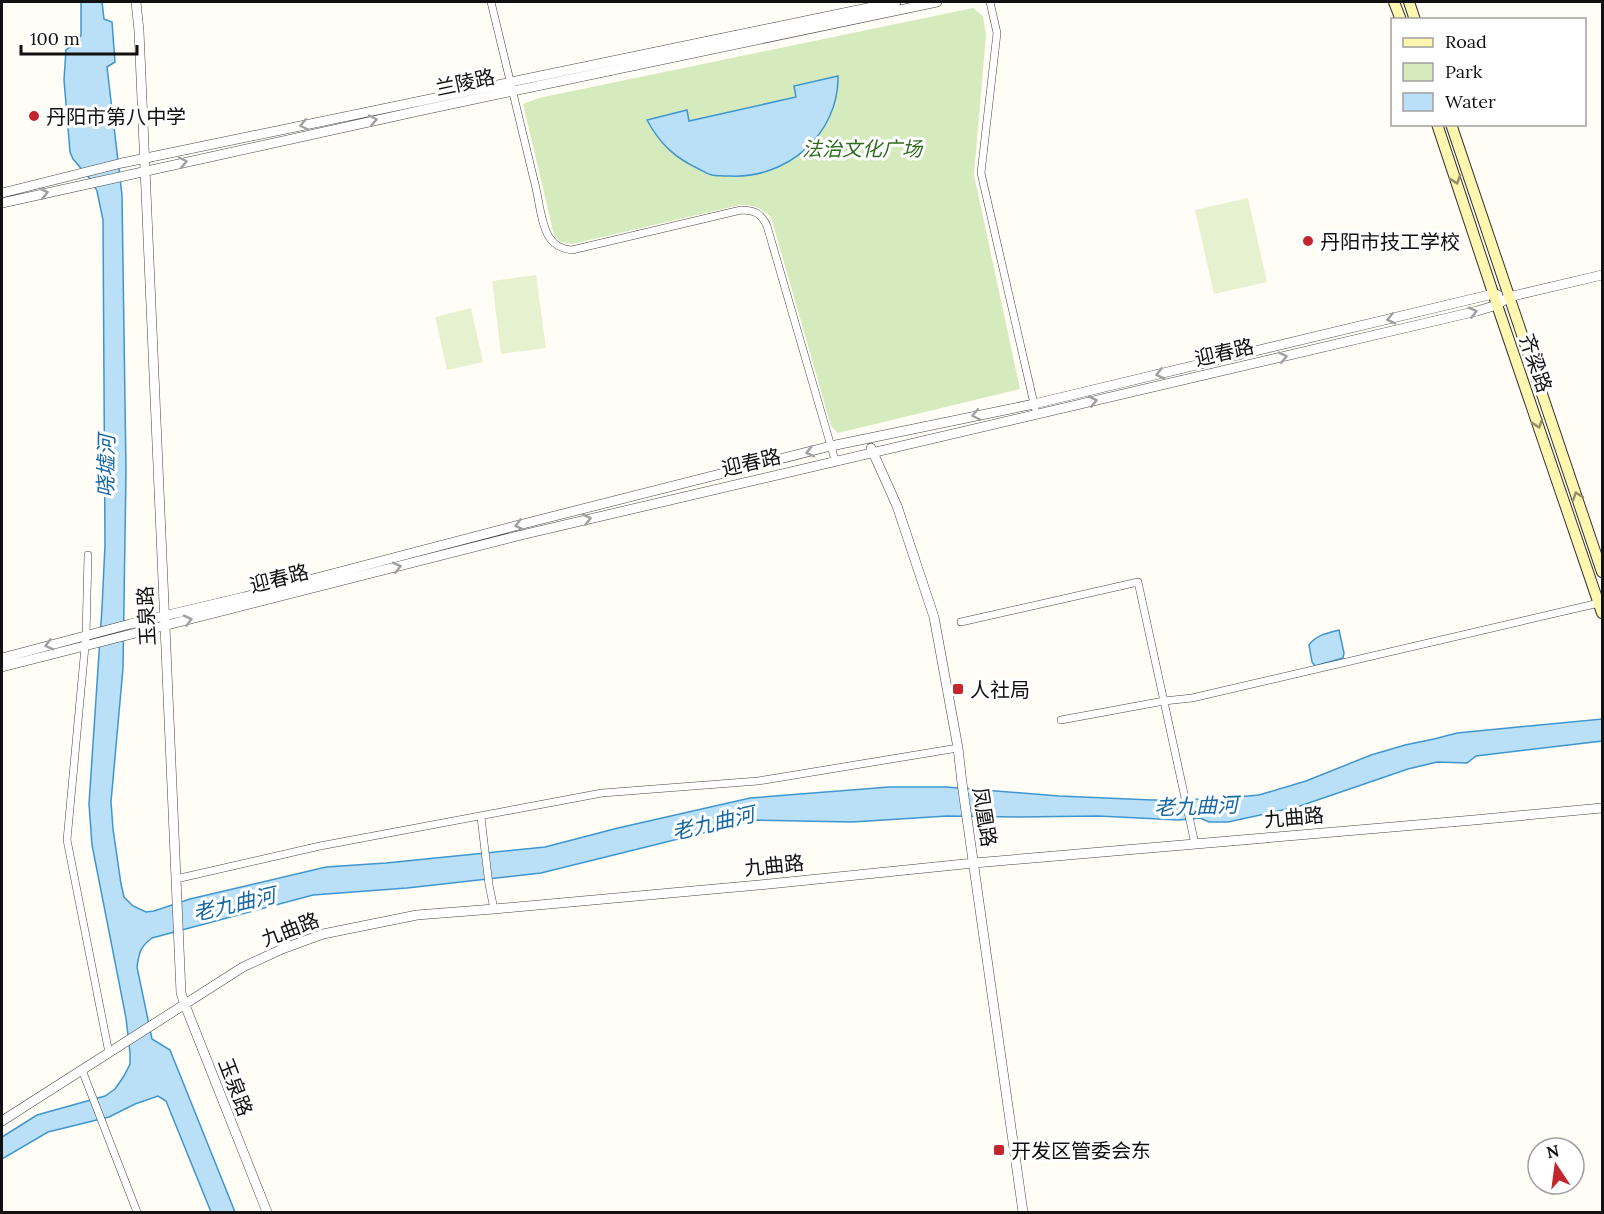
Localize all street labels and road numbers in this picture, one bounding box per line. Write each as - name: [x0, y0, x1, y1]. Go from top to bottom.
- street label: 兰陵路: [433, 64, 497, 100]
- street label: 齐梁路: [1514, 331, 1558, 395]
- street label: 迎春路: [1192, 333, 1256, 371]
- street label: 迎春路: [719, 443, 783, 481]
- street label: 迎春路: [247, 559, 311, 597]
- street label: 玉泉路: [132, 585, 160, 647]
- street label: 凤凰路: [968, 785, 1002, 849]
- street label: 九曲路: [1263, 802, 1325, 832]
- street label: 九曲路: [743, 849, 805, 881]
- street label: 九曲路: [258, 907, 322, 951]
- street label: 玉泉路: [214, 1055, 258, 1119]

